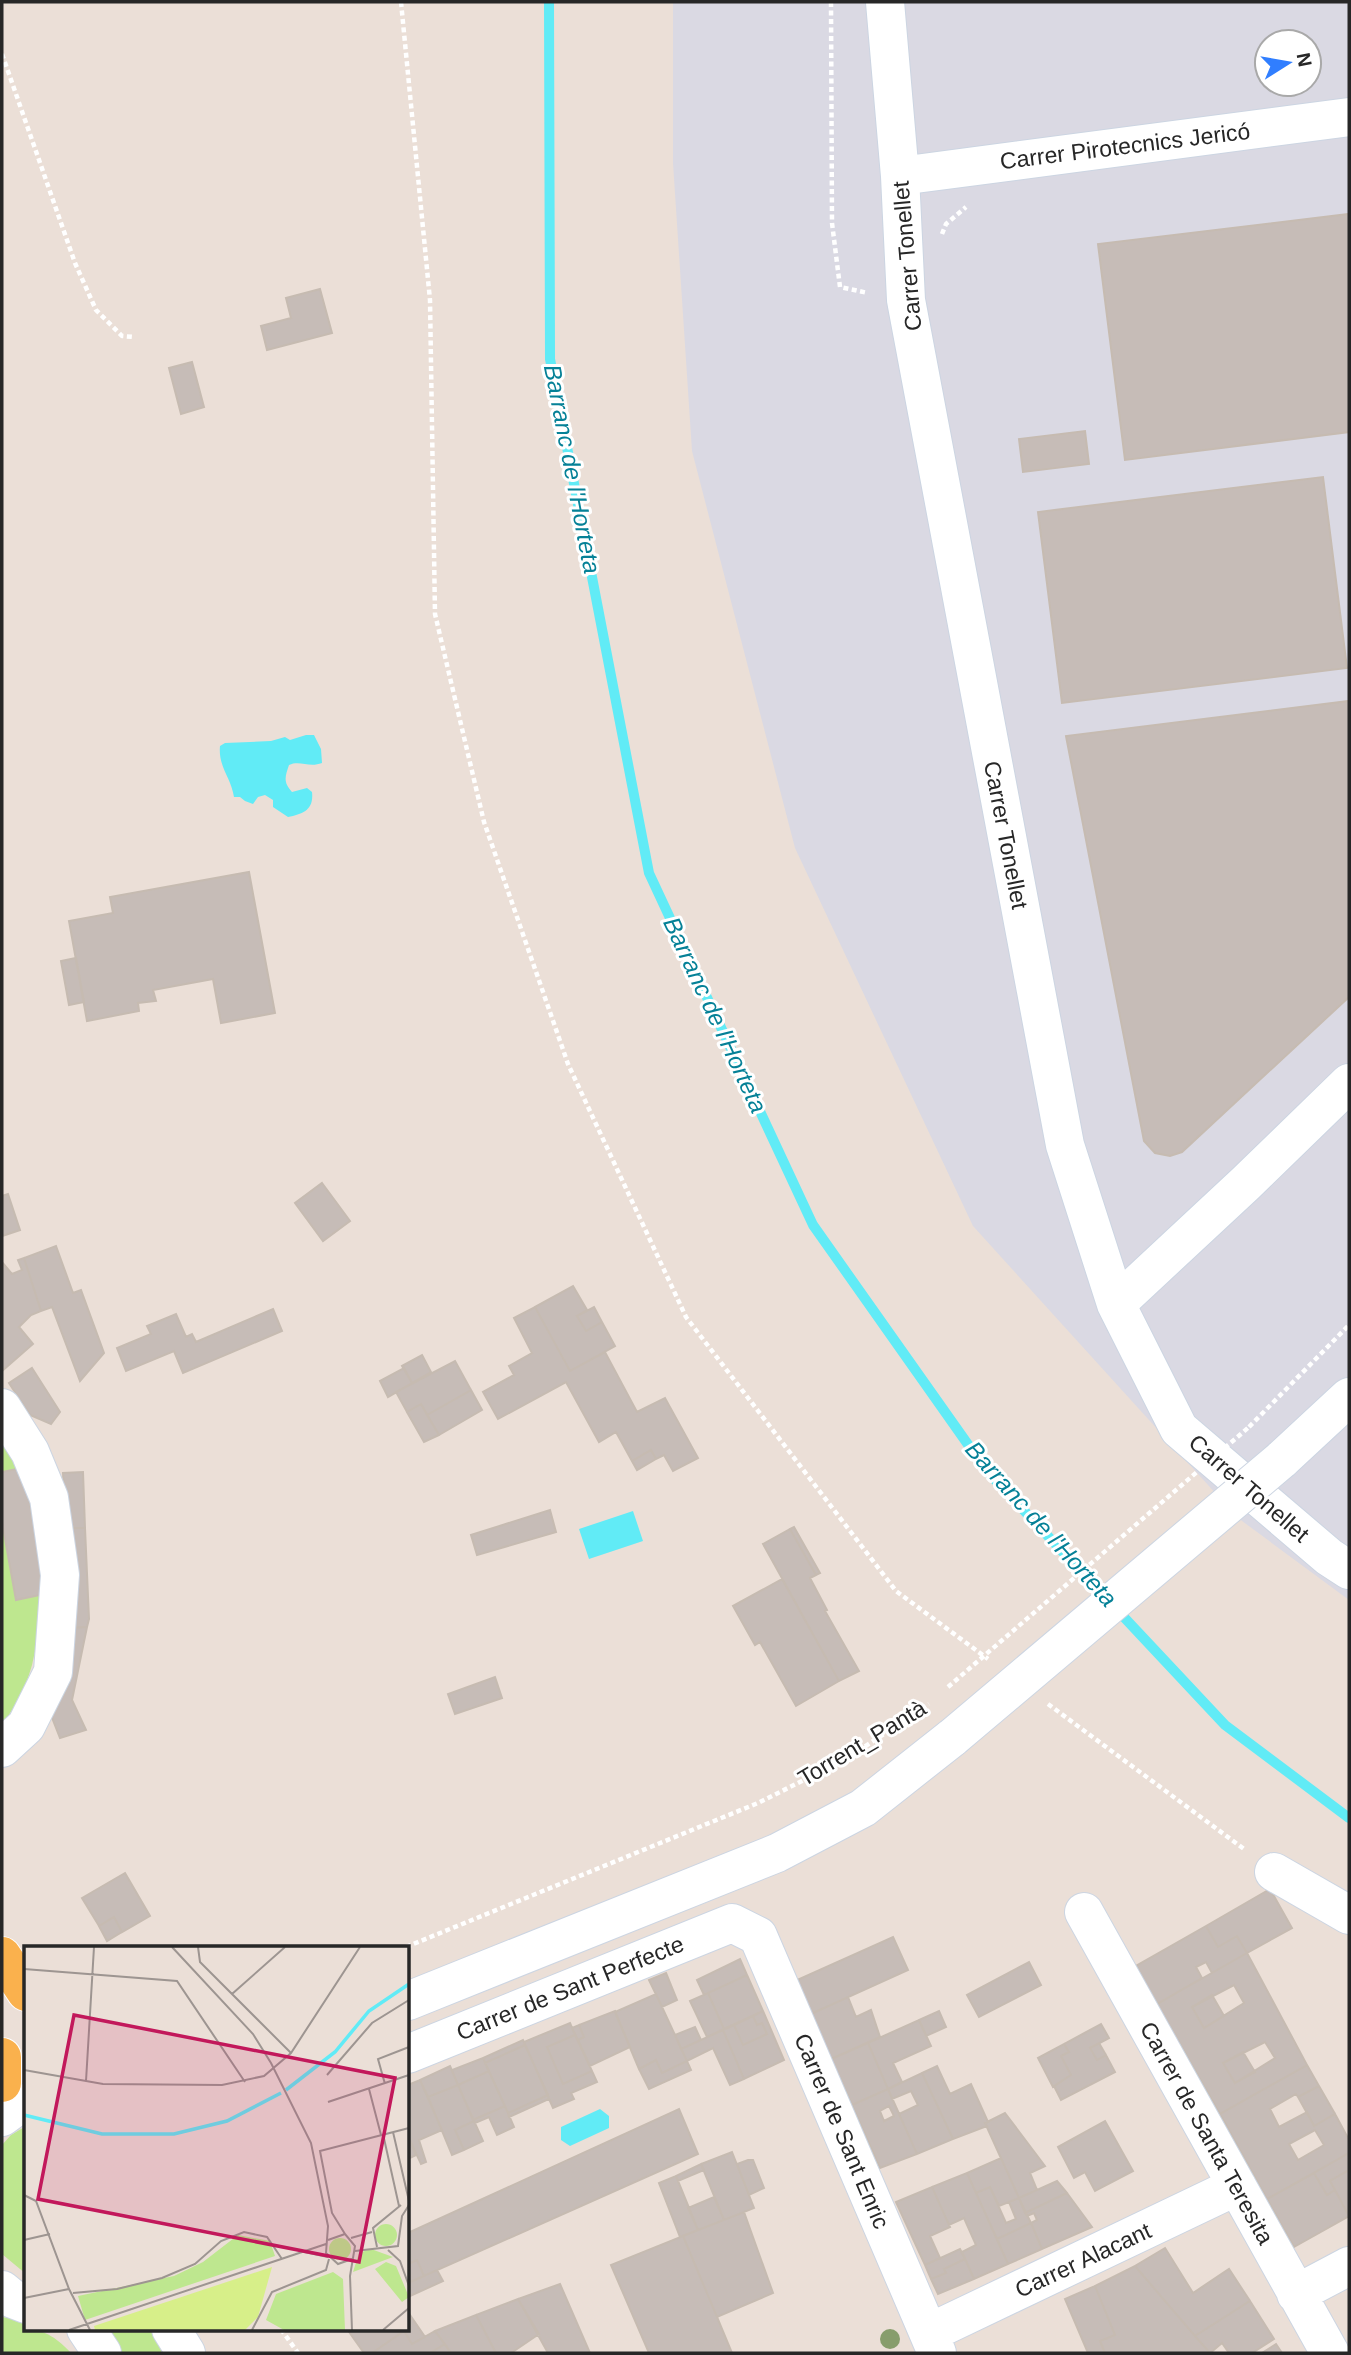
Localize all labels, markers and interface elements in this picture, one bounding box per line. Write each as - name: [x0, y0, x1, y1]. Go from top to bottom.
- north arrow: [1253, 28, 1323, 98]
- text: N: [1293, 51, 1316, 69]
- street label: Carrer Pirotecnics Jericó: [998, 118, 1252, 174]
- street label: Carrer Tonellet: [887, 179, 927, 332]
- water label: Barranc de l'Horteta: [539, 362, 606, 576]
- street label: Carrer Tonellet: [979, 759, 1033, 912]
- water label: Barranc de l'Horteta: [658, 913, 773, 1117]
- street label: Carrer Tonellet: [1184, 1429, 1315, 1548]
- water label: Barranc de l'Horteta: [960, 1436, 1123, 1612]
- street label: Torrent_Pantà: [793, 1695, 931, 1791]
- street label: Carrer de Sant Perfecte: [453, 1930, 687, 2046]
- inset map: [24, 1946, 410, 2330]
- street label: Carrer de Santa Teresita: [1135, 2017, 1279, 2249]
- street label: Carrer de Sant Enric: [789, 2029, 895, 2233]
- street label: Carrer Alacant: [1011, 2217, 1156, 2303]

